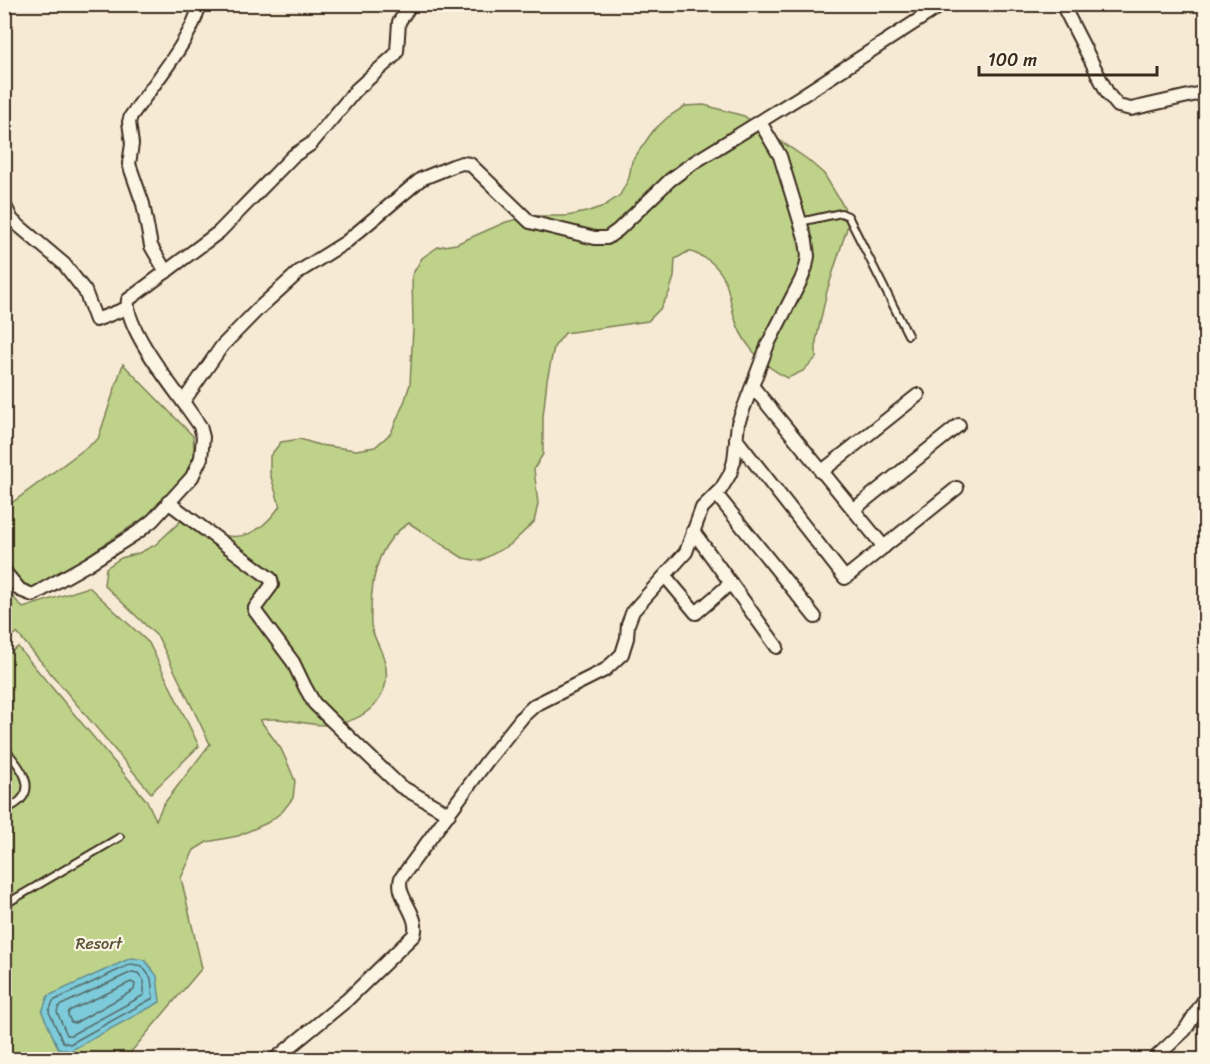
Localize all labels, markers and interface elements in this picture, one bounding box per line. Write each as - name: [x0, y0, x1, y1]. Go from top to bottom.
- scale bar: [979, 39, 1158, 77]
- text: 100 m: [988, 44, 1037, 76]
- park label: Resort: [76, 929, 123, 958]

